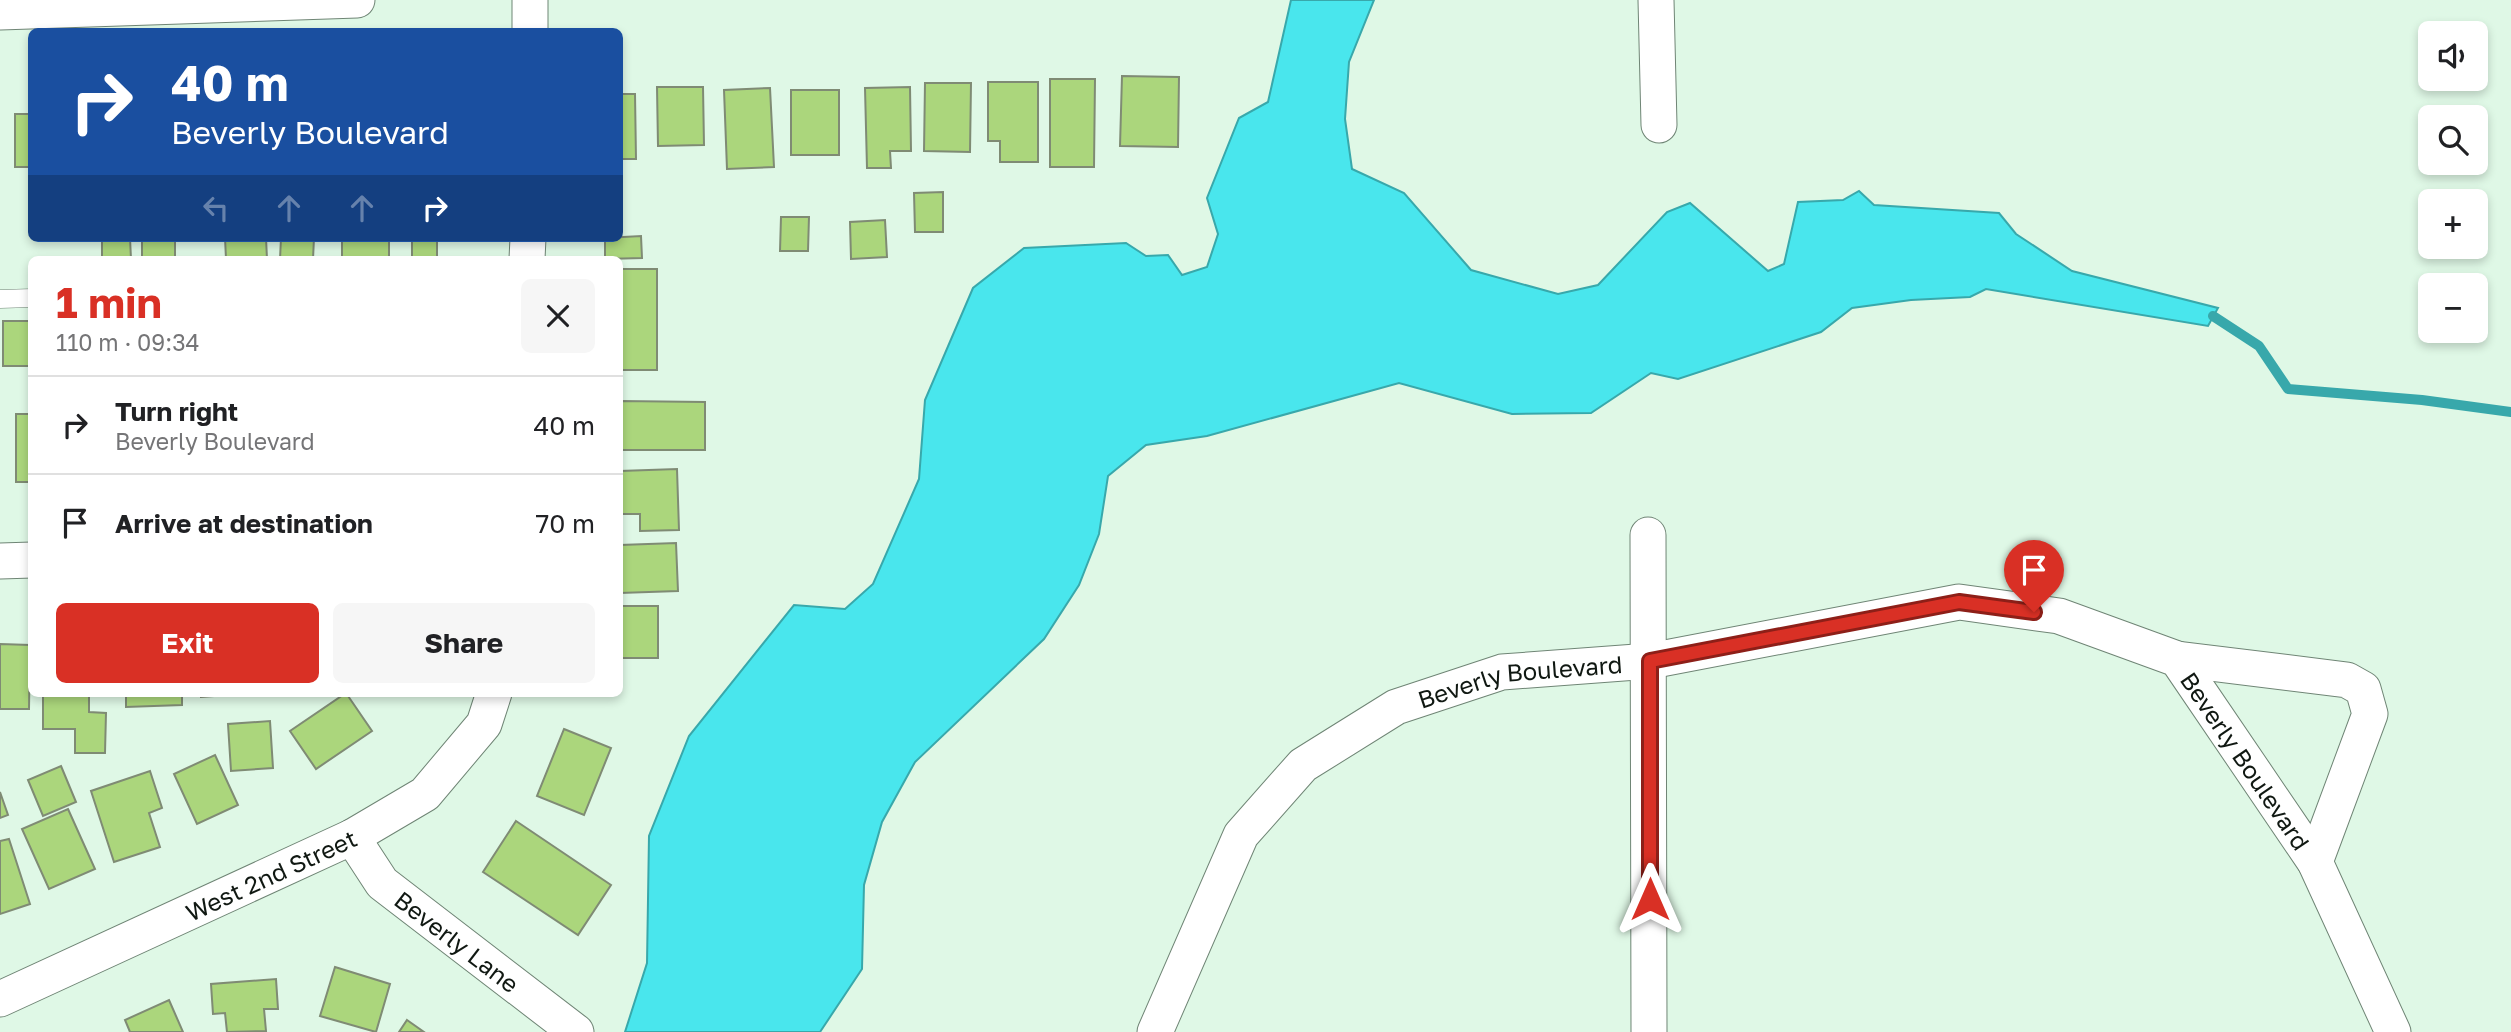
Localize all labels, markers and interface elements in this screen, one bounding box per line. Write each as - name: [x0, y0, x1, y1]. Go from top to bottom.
- map controls: [2418, 21, 2488, 343]
- button: sound: [2418, 21, 2488, 91]
- text: 40 m: [171, 53, 289, 112]
- icon: right: [56, 56, 147, 147]
- button: search: [2418, 105, 2488, 175]
- text: Beverly Boulevard: [171, 113, 449, 151]
- icon: left: [197, 189, 235, 227]
- icon: ahead: [270, 189, 308, 227]
- icon: ahead: [343, 189, 381, 227]
- icon: right: [416, 189, 454, 227]
- button: +: [2418, 189, 2488, 259]
- button: −: [2418, 273, 2488, 343]
- text: 1 min: [56, 277, 162, 327]
- button: close: [521, 279, 595, 353]
- text: 110 m · 09:34: [56, 328, 200, 356]
- text: Turn right: [115, 396, 238, 427]
- icon: right: [56, 406, 94, 444]
- text: 40 m: [534, 410, 595, 441]
- text: Beverly Boulevard: [115, 427, 315, 455]
- icon: arrive: [56, 504, 94, 542]
- text: Arrive at destination: [115, 508, 373, 539]
- text: 70 m: [536, 508, 595, 539]
- pin: [2004, 540, 2064, 612]
- icon: arrive: [2015, 551, 2053, 589]
- button: Exit: [56, 603, 319, 683]
- button: Share: [333, 603, 595, 683]
- street label: Beverly Boulevard: [1414, 649, 1623, 713]
- street label: Beverly Boulevard: [2175, 666, 2317, 855]
- street label: West 2nd Street: [181, 823, 361, 926]
- position arrow: [1613, 862, 1687, 936]
- street label: Beverly Lane: [390, 884, 525, 998]

